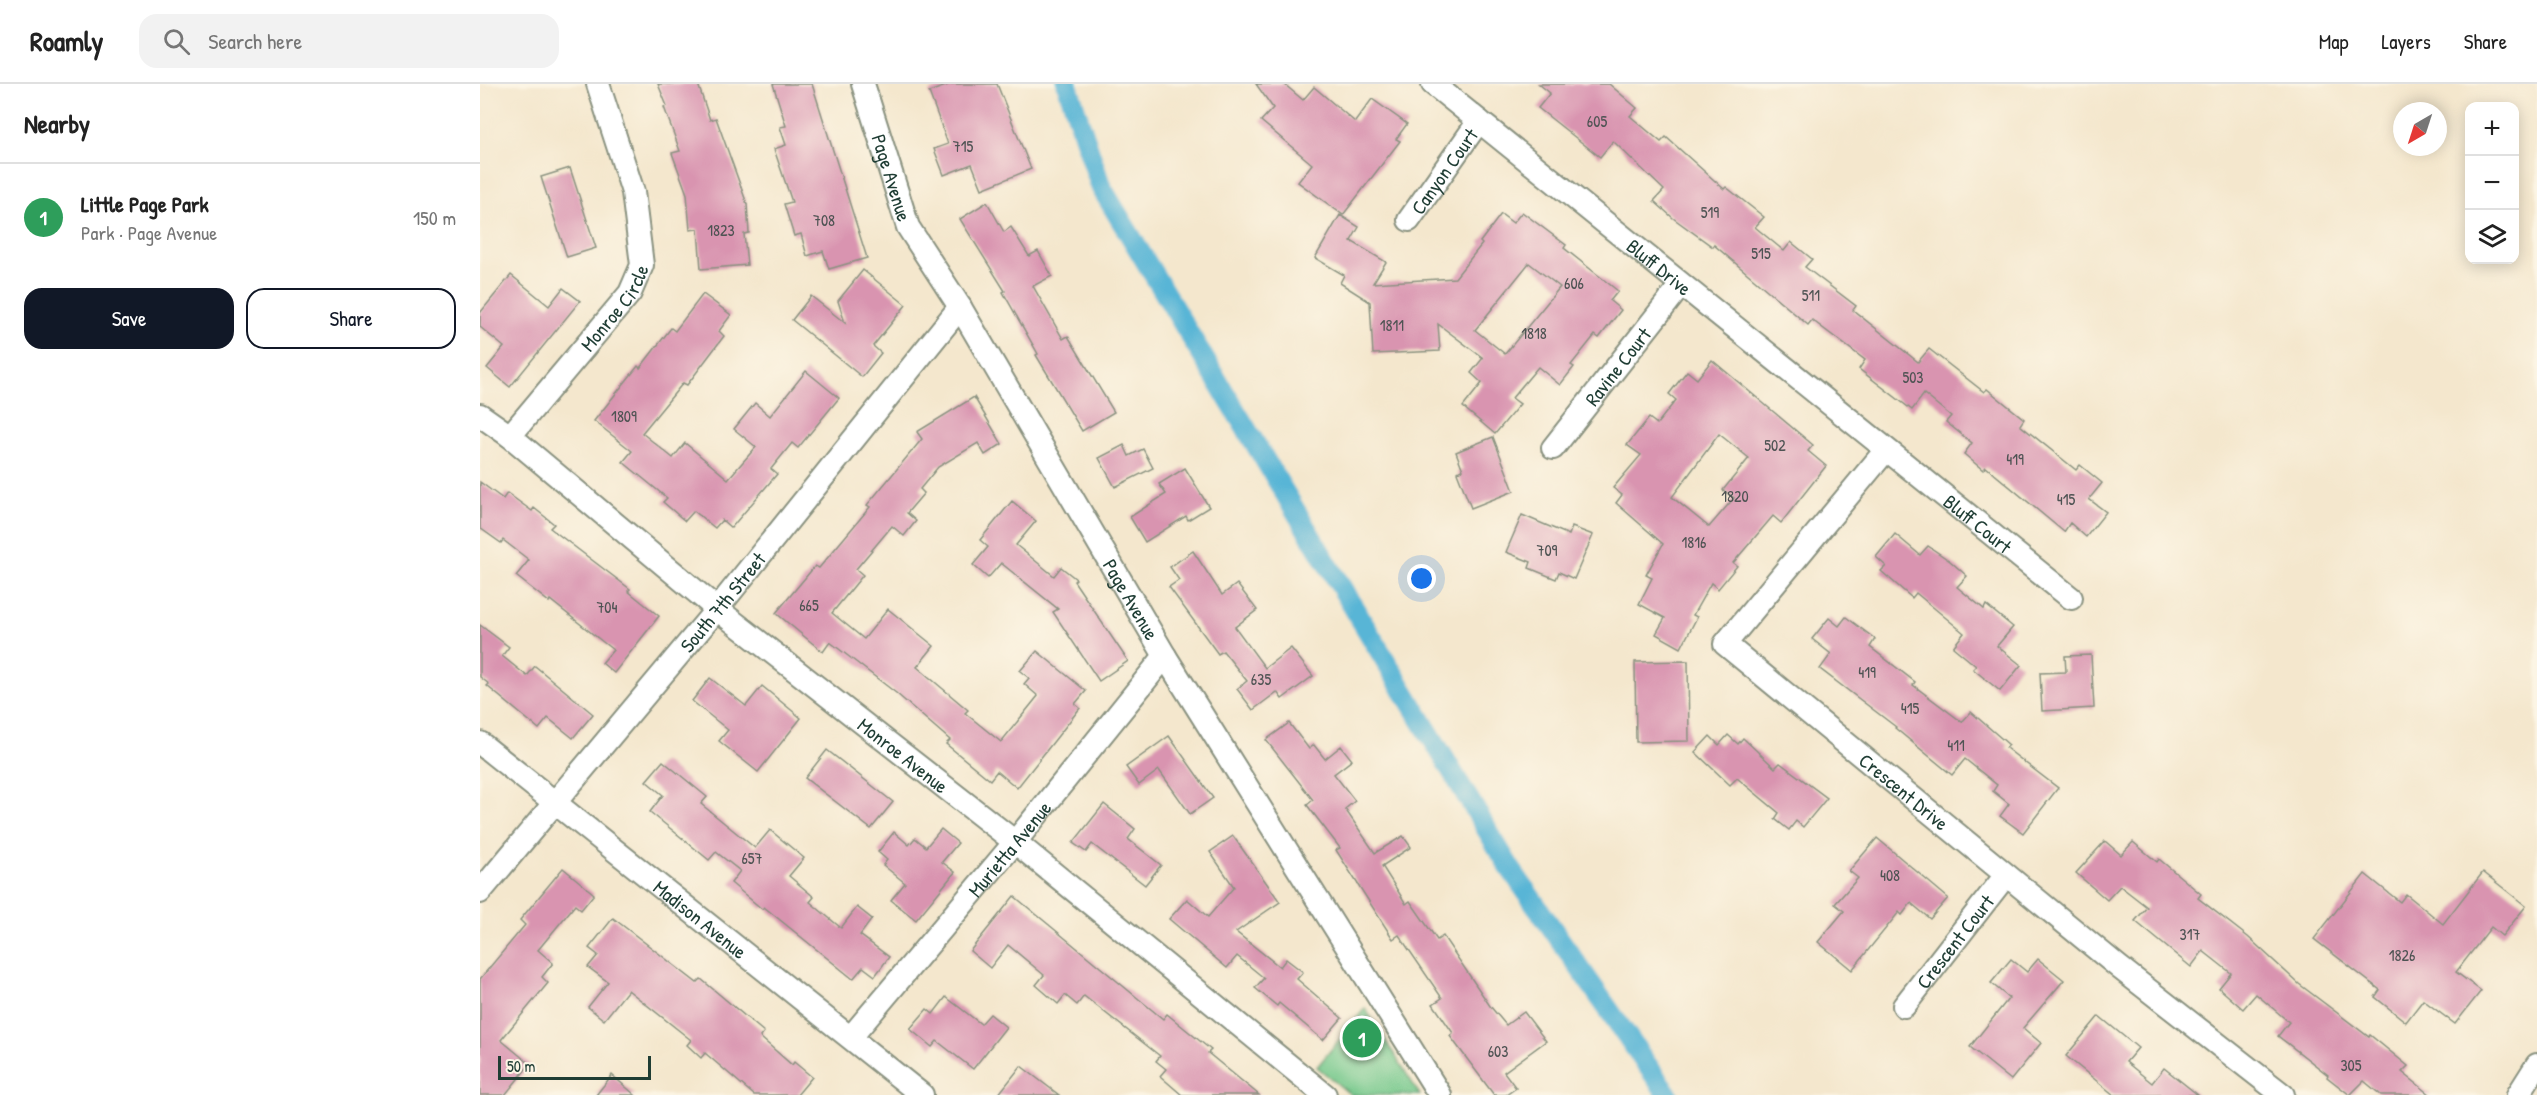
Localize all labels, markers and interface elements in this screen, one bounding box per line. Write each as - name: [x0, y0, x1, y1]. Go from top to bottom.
- search box: [139, 14, 559, 68]
- text: Roamly: [30, 22, 103, 60]
- icon: search: [160, 25, 193, 58]
- text: Search here: [208, 26, 302, 56]
- text: Map: [2319, 27, 2348, 56]
- text: Layers: [2381, 27, 2431, 56]
- text: Share: [2464, 27, 2507, 56]
- north arrow: [2393, 102, 2447, 156]
- map controls: [2465, 102, 2519, 264]
- button: +: [2465, 102, 2519, 156]
- text: Nearby: [24, 106, 90, 141]
- house number: 605: [1587, 110, 1607, 132]
- street label: Canyon Court: [1404, 122, 1484, 219]
- street label: Page Avenue: [866, 131, 919, 224]
- house number: 715: [953, 135, 973, 157]
- button: −: [2465, 156, 2519, 210]
- text: Little Page Park: [81, 189, 209, 219]
- house number: 519: [1701, 201, 1719, 223]
- text: 1: [40, 204, 47, 231]
- text: 150 m: [413, 204, 456, 231]
- house number: 708: [813, 209, 835, 231]
- button: layers: [2465, 210, 2519, 264]
- text: Park · Page Avenue: [81, 219, 217, 246]
- house number: 1823: [707, 219, 735, 241]
- street label: Bluff Drive: [1621, 232, 1698, 301]
- house number: 515: [1751, 242, 1771, 264]
- street label: Monroe Circle: [574, 260, 654, 356]
- house number: 606: [1564, 272, 1584, 294]
- house number: 511: [1802, 284, 1820, 306]
- button: Save: [24, 288, 234, 349]
- button: Share: [246, 288, 456, 349]
- house number: 1811: [1380, 314, 1404, 336]
- street label: Ravine Court: [1578, 321, 1657, 411]
- house number: 1818: [1521, 322, 1547, 344]
- house number: 503: [1902, 366, 1924, 388]
- house number: 1809: [611, 405, 637, 427]
- house number: 502: [1764, 434, 1786, 456]
- house number: 419: [2006, 448, 2024, 470]
- house number: 1820: [1721, 485, 1749, 507]
- street label: Bluff Court: [1938, 487, 2019, 560]
- house number: 415: [2057, 488, 2076, 510]
- house number: 1816: [1682, 531, 1706, 553]
- house number: 709: [1537, 539, 1558, 561]
- street label: South 7th Street: [673, 545, 772, 657]
- street label: Page Avenue: [1097, 554, 1166, 645]
- your location: [1407, 564, 1436, 593]
- house number: 665: [799, 594, 819, 616]
- house number: 704: [596, 596, 618, 618]
- house number: 419: [1858, 661, 1876, 683]
- house number: 635: [1251, 668, 1271, 690]
- house number: 415: [1901, 697, 1920, 719]
- street label: Monroe Avenue: [852, 711, 954, 799]
- house number: 411: [1947, 734, 1965, 756]
- street label: Crescent Drive: [1854, 746, 1955, 836]
- street label: Murietta Avenue: [961, 795, 1057, 902]
- house number: 657: [741, 847, 763, 869]
- house number: 408: [1880, 864, 1900, 886]
- street label: Madison Avenue: [648, 873, 753, 964]
- street label: Crescent Court: [1909, 888, 2000, 994]
- house number: 317: [2180, 923, 2201, 945]
- house number: 1826: [2389, 944, 2415, 966]
- pin: 1: [1342, 1016, 1382, 1060]
- house number: 603: [1488, 1040, 1508, 1062]
- scale bar: [498, 1053, 651, 1080]
- house number: 305: [2340, 1054, 2362, 1076]
- text: 50 m: [507, 1055, 536, 1077]

